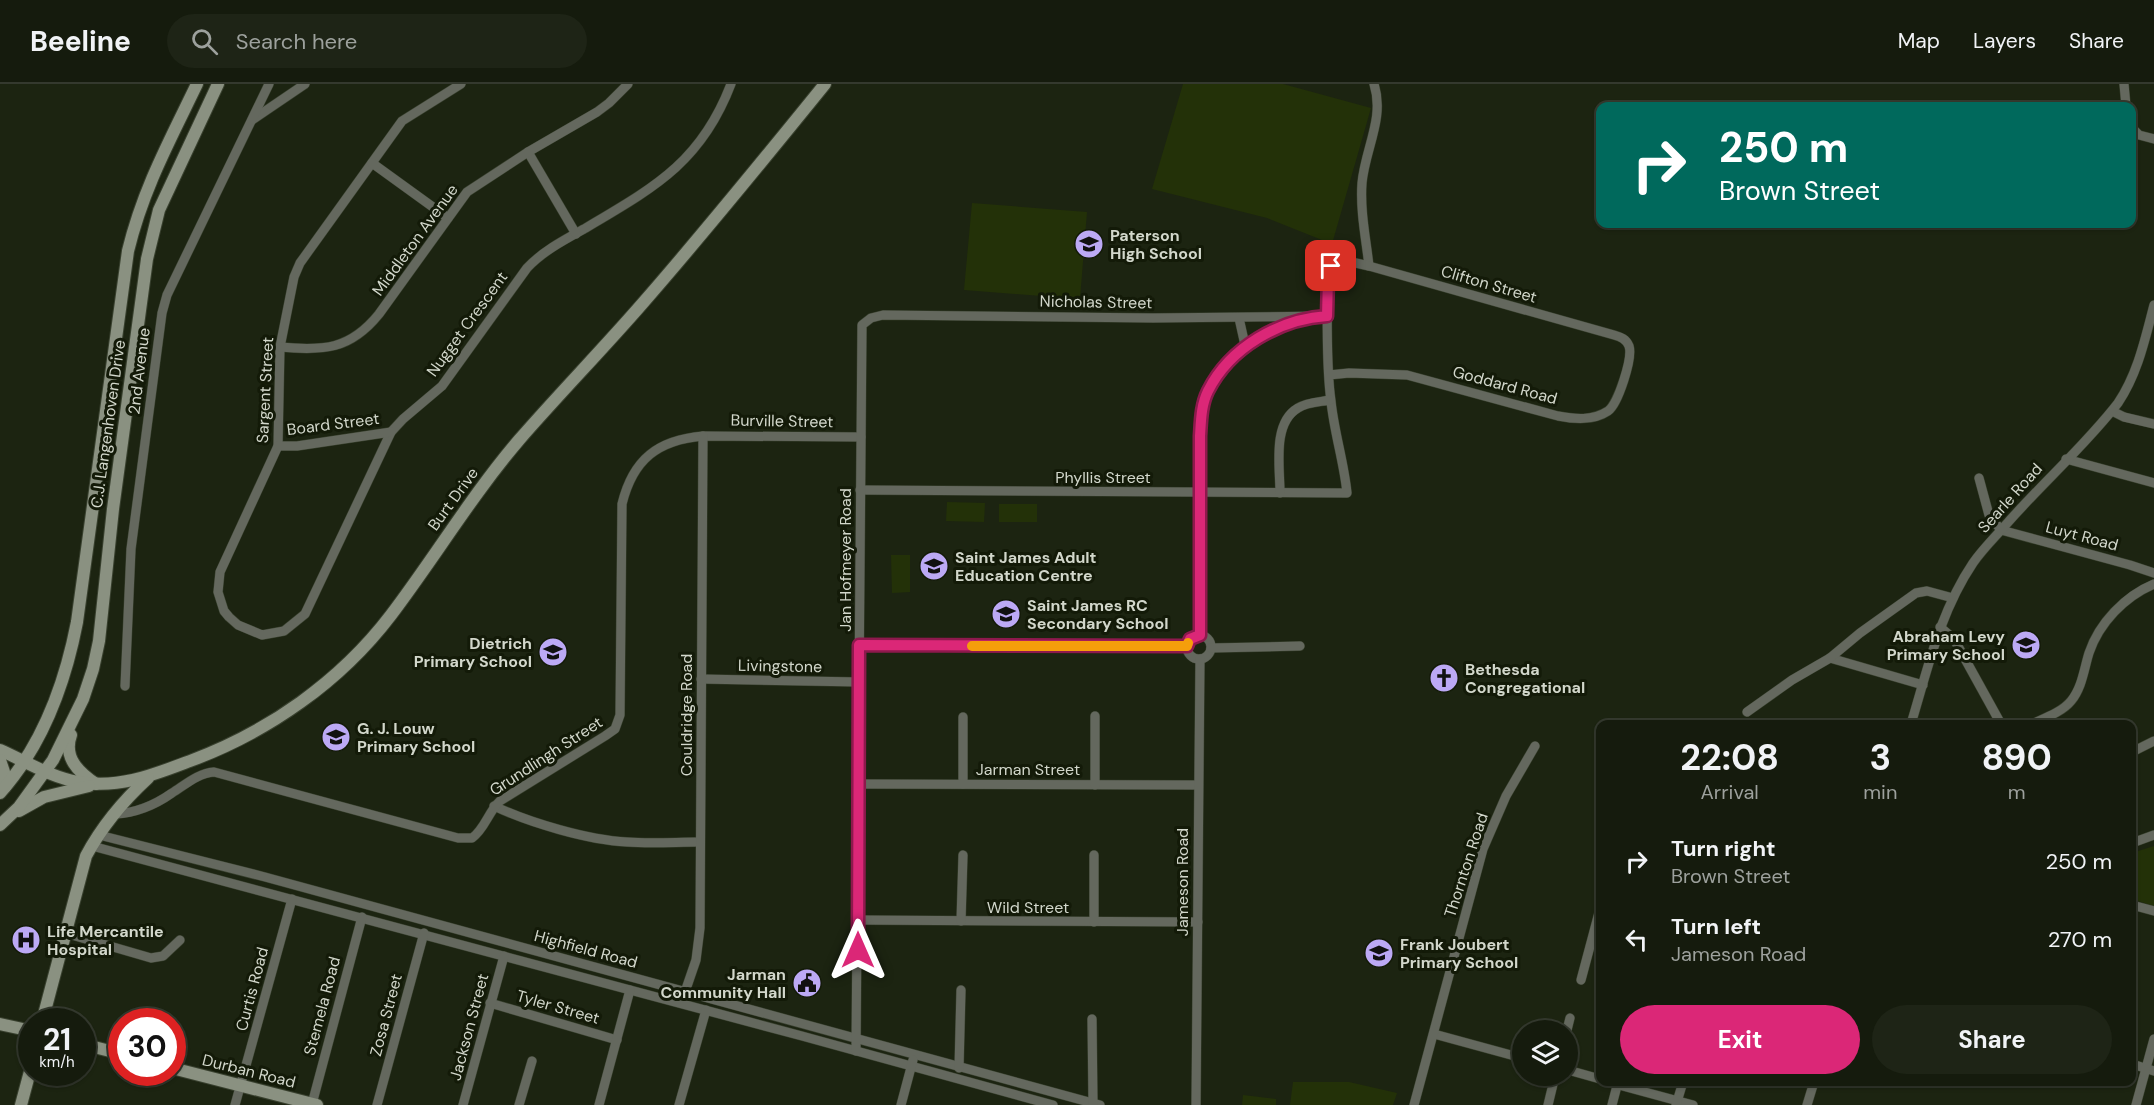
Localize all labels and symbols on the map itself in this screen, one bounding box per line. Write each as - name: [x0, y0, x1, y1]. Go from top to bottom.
- street label: Middleton Avenue: [367, 180, 463, 300]
- place label: Paterson High School: [1110, 225, 1202, 264]
- school or university icon: Paterson High School: [1073, 228, 1105, 260]
- pin: [1305, 240, 1356, 291]
- street label: Clifton Street: [1439, 260, 1539, 308]
- street label: Nugget Crescent: [422, 267, 512, 381]
- street label: Nicholas Street: [1040, 291, 1152, 313]
- street label: 2nd Avenue: [123, 327, 155, 415]
- street label: Sargent Street: [252, 336, 278, 444]
- street label: C.J. Langenhoven Drive: [86, 339, 130, 509]
- street label: Goddard Road: [1450, 361, 1560, 409]
- street label: Board Street: [286, 408, 380, 440]
- street label: Burville Street: [730, 410, 834, 432]
- street label: Searle Road: [1973, 459, 2047, 537]
- street label: Burt Drive: [423, 463, 483, 535]
- street label: Phyllis Street: [1055, 467, 1151, 488]
- street label: Jan Hofmeyer Road: [835, 488, 856, 632]
- street label: Luyt Road: [2043, 516, 2121, 556]
- place label: Saint James Adult Education Centre: [955, 547, 1097, 586]
- school or university icon: Saint James Adult Education Centre: [918, 550, 950, 582]
- place label: Saint James RC Secondary School: [1027, 595, 1169, 634]
- school or university icon: Saint James RC Secondary School: [990, 598, 1022, 630]
- place label: Abraham Levy Primary School: [1887, 626, 2005, 665]
- school or university icon: Abraham Levy Primary School: [2010, 629, 2042, 661]
- place label: Dietrich Primary School: [414, 633, 532, 672]
- school or university icon: Dietrich Primary School: [537, 636, 569, 668]
- street label: Couldridge Road: [676, 654, 697, 776]
- street label: Livingstone: [738, 655, 822, 677]
- place label: Bethesda Congregational: [1465, 659, 1585, 698]
- church icon: Bethesda Congregational: [1428, 662, 1460, 694]
- street label: Grundlingh Street: [485, 712, 607, 800]
- place label: G. J. Louw Primary School: [357, 718, 475, 757]
- school or university icon: G. J. Louw Primary School: [320, 721, 352, 753]
- street label: Jarman Street: [976, 759, 1080, 780]
- street label: Thornton Road: [1439, 810, 1493, 920]
- street label: Jameson Road: [1172, 828, 1193, 936]
- street label: Wild Street: [987, 897, 1069, 918]
- position arrow: [826, 918, 890, 982]
- place label: Life Mercantile Hospital: [47, 921, 164, 960]
- hospital icon: Life Mercantile Hospital: [10, 924, 42, 956]
- street label: Highfield Road: [532, 925, 640, 973]
- place label: Frank Joubert Primary School: [1400, 934, 1518, 973]
- school or university icon: Frank Joubert Primary School: [1363, 937, 1395, 969]
- street label: Curtis Road: [231, 945, 273, 1033]
- street label: Stemela Road: [299, 954, 345, 1058]
- place label: Jarman Community Hall: [661, 964, 786, 1003]
- public building icon: Jarman Community Hall: [791, 967, 823, 999]
- street label: Zosa Street: [365, 971, 407, 1059]
- street label: Jackson Street: [445, 971, 493, 1083]
- street label: Tyler Street: [514, 985, 602, 1029]
- speed limit sign: 30: [108, 1008, 186, 1086]
- street label: Durban Road: [200, 1049, 298, 1093]

